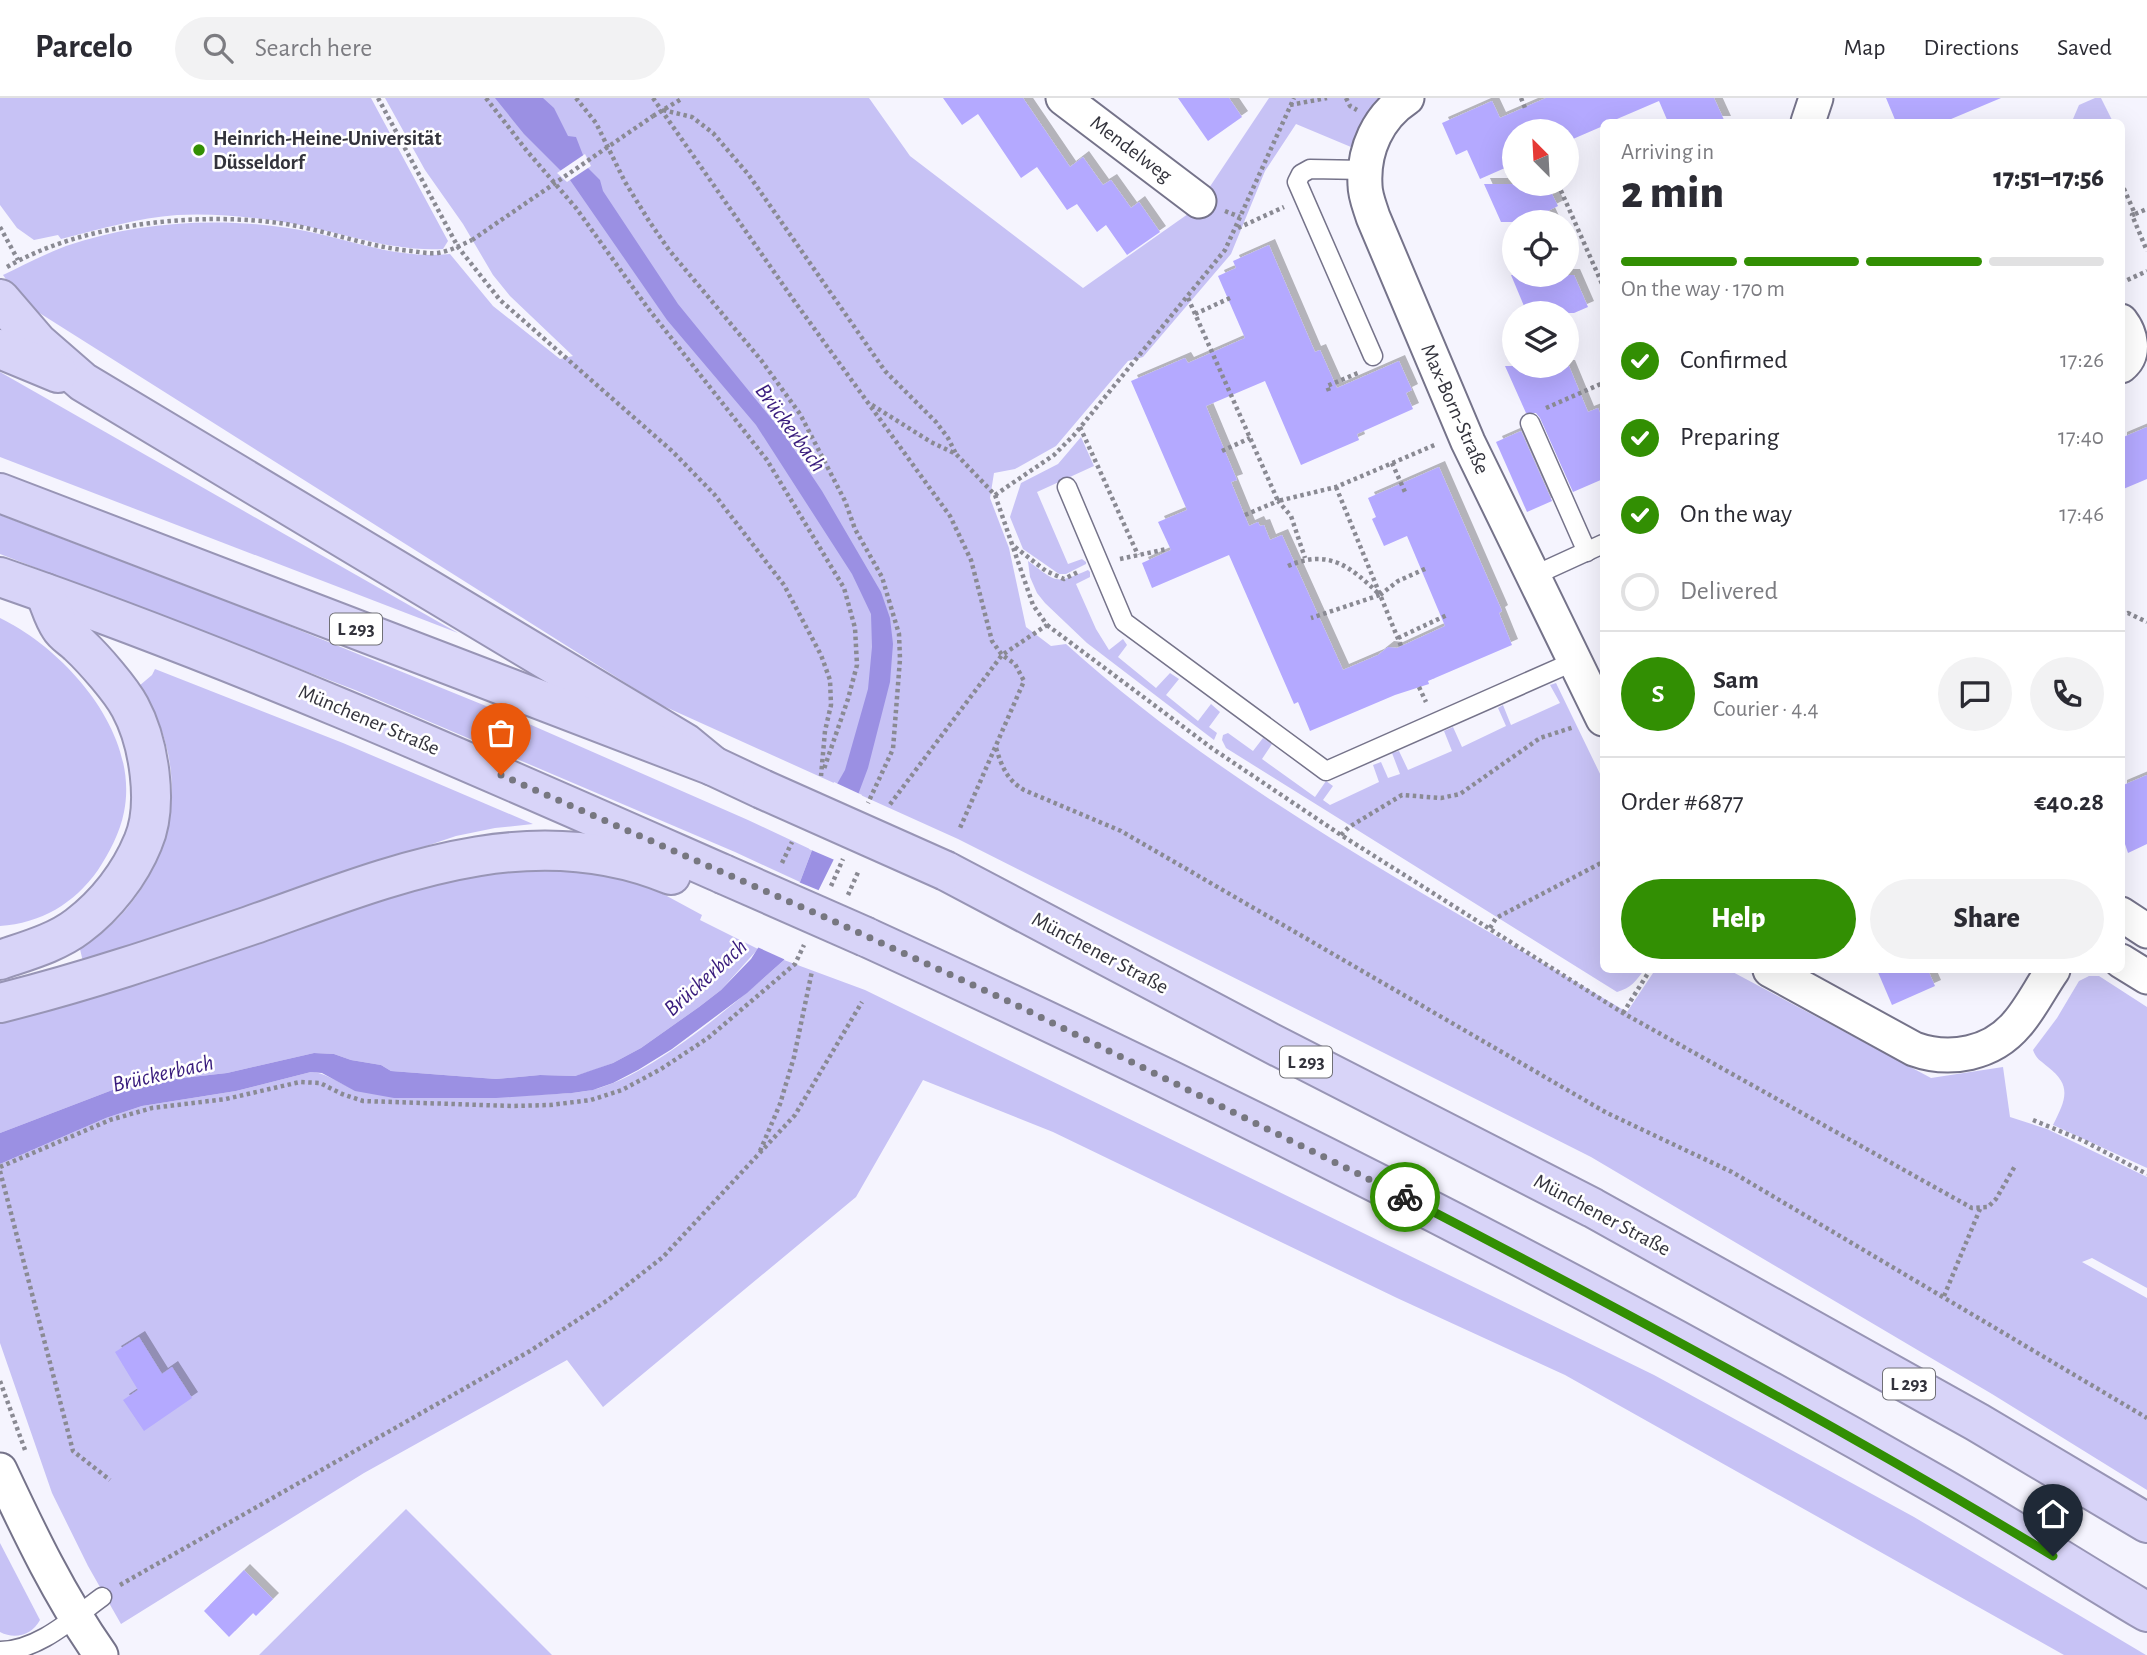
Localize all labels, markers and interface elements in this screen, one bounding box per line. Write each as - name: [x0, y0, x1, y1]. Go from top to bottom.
- search box: [175, 17, 665, 80]
- icon: search: [199, 29, 237, 67]
- text: Parcelo: [35, 31, 133, 64]
- text: Search here: [255, 35, 372, 61]
- text: Map: [1843, 36, 1885, 60]
- text: Directions: [1923, 36, 2019, 60]
- text: Saved: [2057, 36, 2112, 60]
- street label: Mendelweg: [1086, 112, 1176, 187]
- north arrow: [1502, 119, 1578, 196]
- map controls: [1502, 119, 1579, 378]
- place label: Heinrich-Heine-Universität Düsseldorf: [213, 128, 441, 173]
- text: Arriving in: [1621, 141, 1714, 164]
- marker: Heinrich-Heine-Universität Düsseldorf: [191, 142, 207, 158]
- text: 17:51–17:56: [1993, 165, 2104, 191]
- text: 2 min: [1621, 170, 1724, 216]
- button: locate: [1502, 210, 1579, 287]
- text: On the way · 170 m: [1621, 278, 1785, 301]
- button: layers: [1502, 301, 1579, 378]
- street label: Max-Born-Straße: [1417, 341, 1493, 477]
- icon: check: [1621, 342, 1659, 380]
- text: Confirmed: [1680, 347, 1788, 373]
- text: 17:26: [2060, 349, 2104, 372]
- water label: Brückerbach: [750, 380, 830, 476]
- icon: check: [1621, 419, 1659, 457]
- text: Preparing: [1680, 424, 1779, 450]
- text: 17:40: [2058, 426, 2104, 449]
- icon: check: [1621, 496, 1659, 534]
- text: On the way: [1680, 501, 1792, 527]
- text: 17:46: [2059, 503, 2104, 526]
- text: Delivered: [1680, 578, 1778, 604]
- road number: L 293: [330, 614, 382, 644]
- button: chat: [1938, 657, 2012, 731]
- button: phone: [2030, 657, 2104, 731]
- text: Sam: [1713, 667, 1759, 693]
- street label: Münchener Straße: [295, 681, 443, 759]
- text: S: [1652, 681, 1664, 707]
- text: Courier · 4.4: [1713, 698, 1819, 721]
- pin: [471, 703, 531, 775]
- icon: bag: [482, 714, 520, 752]
- text: Order #6877: [1621, 789, 1744, 815]
- text: €40.28: [2034, 789, 2104, 815]
- button: Help: [1621, 879, 1856, 959]
- button: Share: [1870, 879, 2104, 959]
- street label: Münchener Straße: [1028, 908, 1172, 998]
- water label: Brückerbach: [660, 935, 752, 1021]
- road number: L 293: [1280, 1046, 1332, 1078]
- water label: Brückerbach: [110, 1051, 216, 1097]
- courier: [1370, 1162, 1440, 1232]
- street label: Münchener Straße: [1530, 1170, 1674, 1260]
- icon: bike: [1386, 1178, 1424, 1216]
- road number: L 293: [1883, 1368, 1935, 1400]
- pin: [2023, 1484, 2083, 1556]
- icon: home: [2034, 1495, 2072, 1533]

